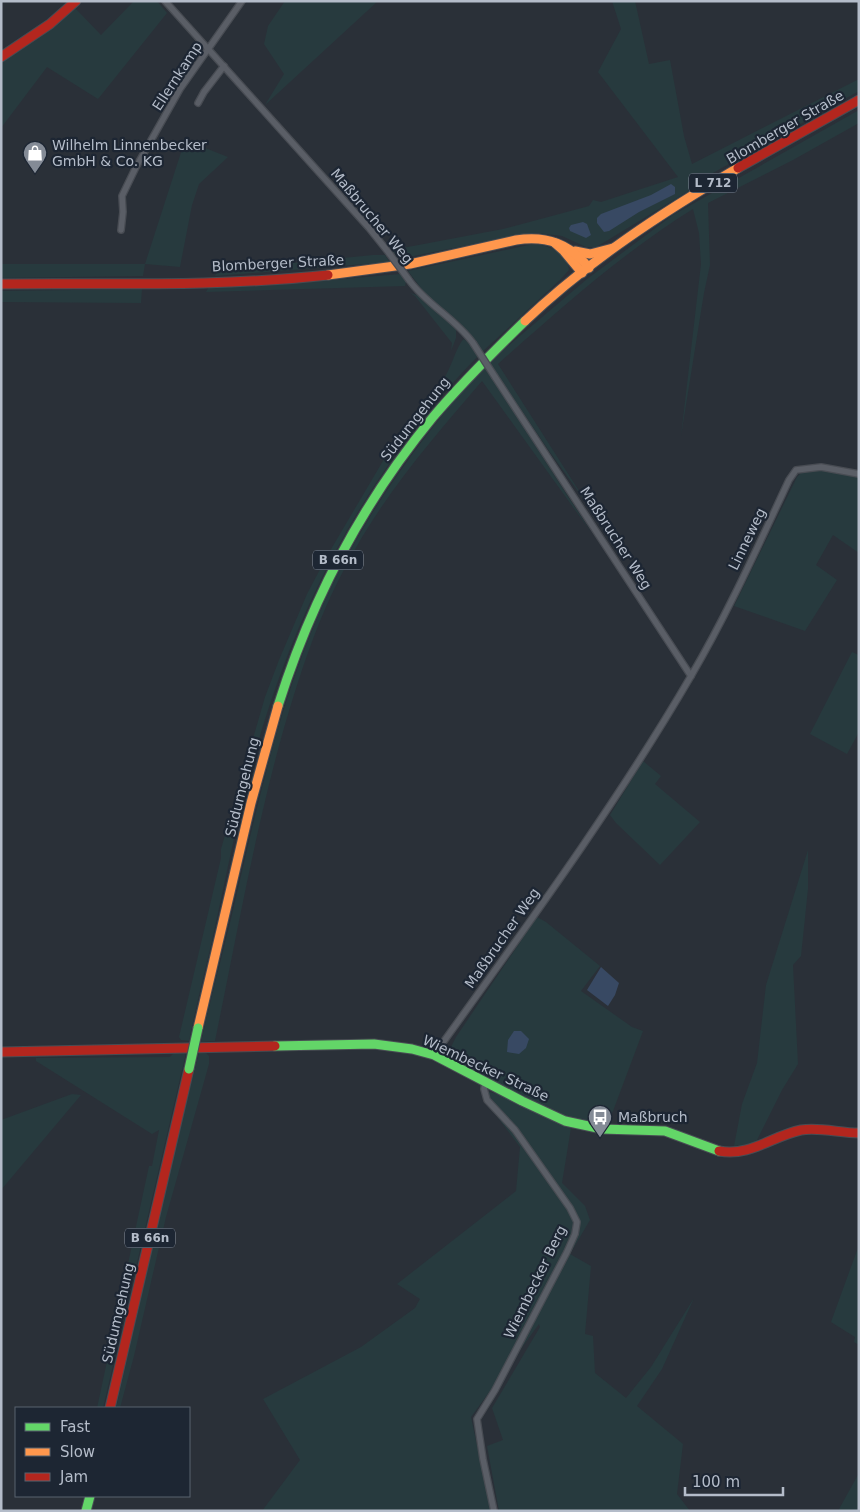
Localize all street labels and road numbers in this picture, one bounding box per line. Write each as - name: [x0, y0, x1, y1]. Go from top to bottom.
- street label: Ellernkamp: [149, 39, 205, 113]
- street label: Blomberger Straße: [724, 87, 846, 167]
- street label: Maßbrucher Weg: [328, 165, 416, 267]
- road number: L 712: [689, 174, 737, 192]
- street label: Blomberger Straße: [211, 252, 345, 274]
- street label: Südumgehung: [377, 374, 453, 464]
- street label: Maßbrucher Weg: [577, 484, 655, 592]
- street label: Linneweg: [725, 505, 769, 573]
- road number: B 66n: [313, 550, 363, 570]
- street label: Südumgehung: [222, 735, 262, 839]
- street label: Maßbrucher Weg: [461, 885, 543, 991]
- street label: Wiembecker Straße: [420, 1032, 552, 1104]
- street label: Wiembecker Berg: [501, 1223, 569, 1341]
- road number: B 66n: [125, 1228, 175, 1248]
- street label: Südumgehung: [99, 1261, 137, 1365]

